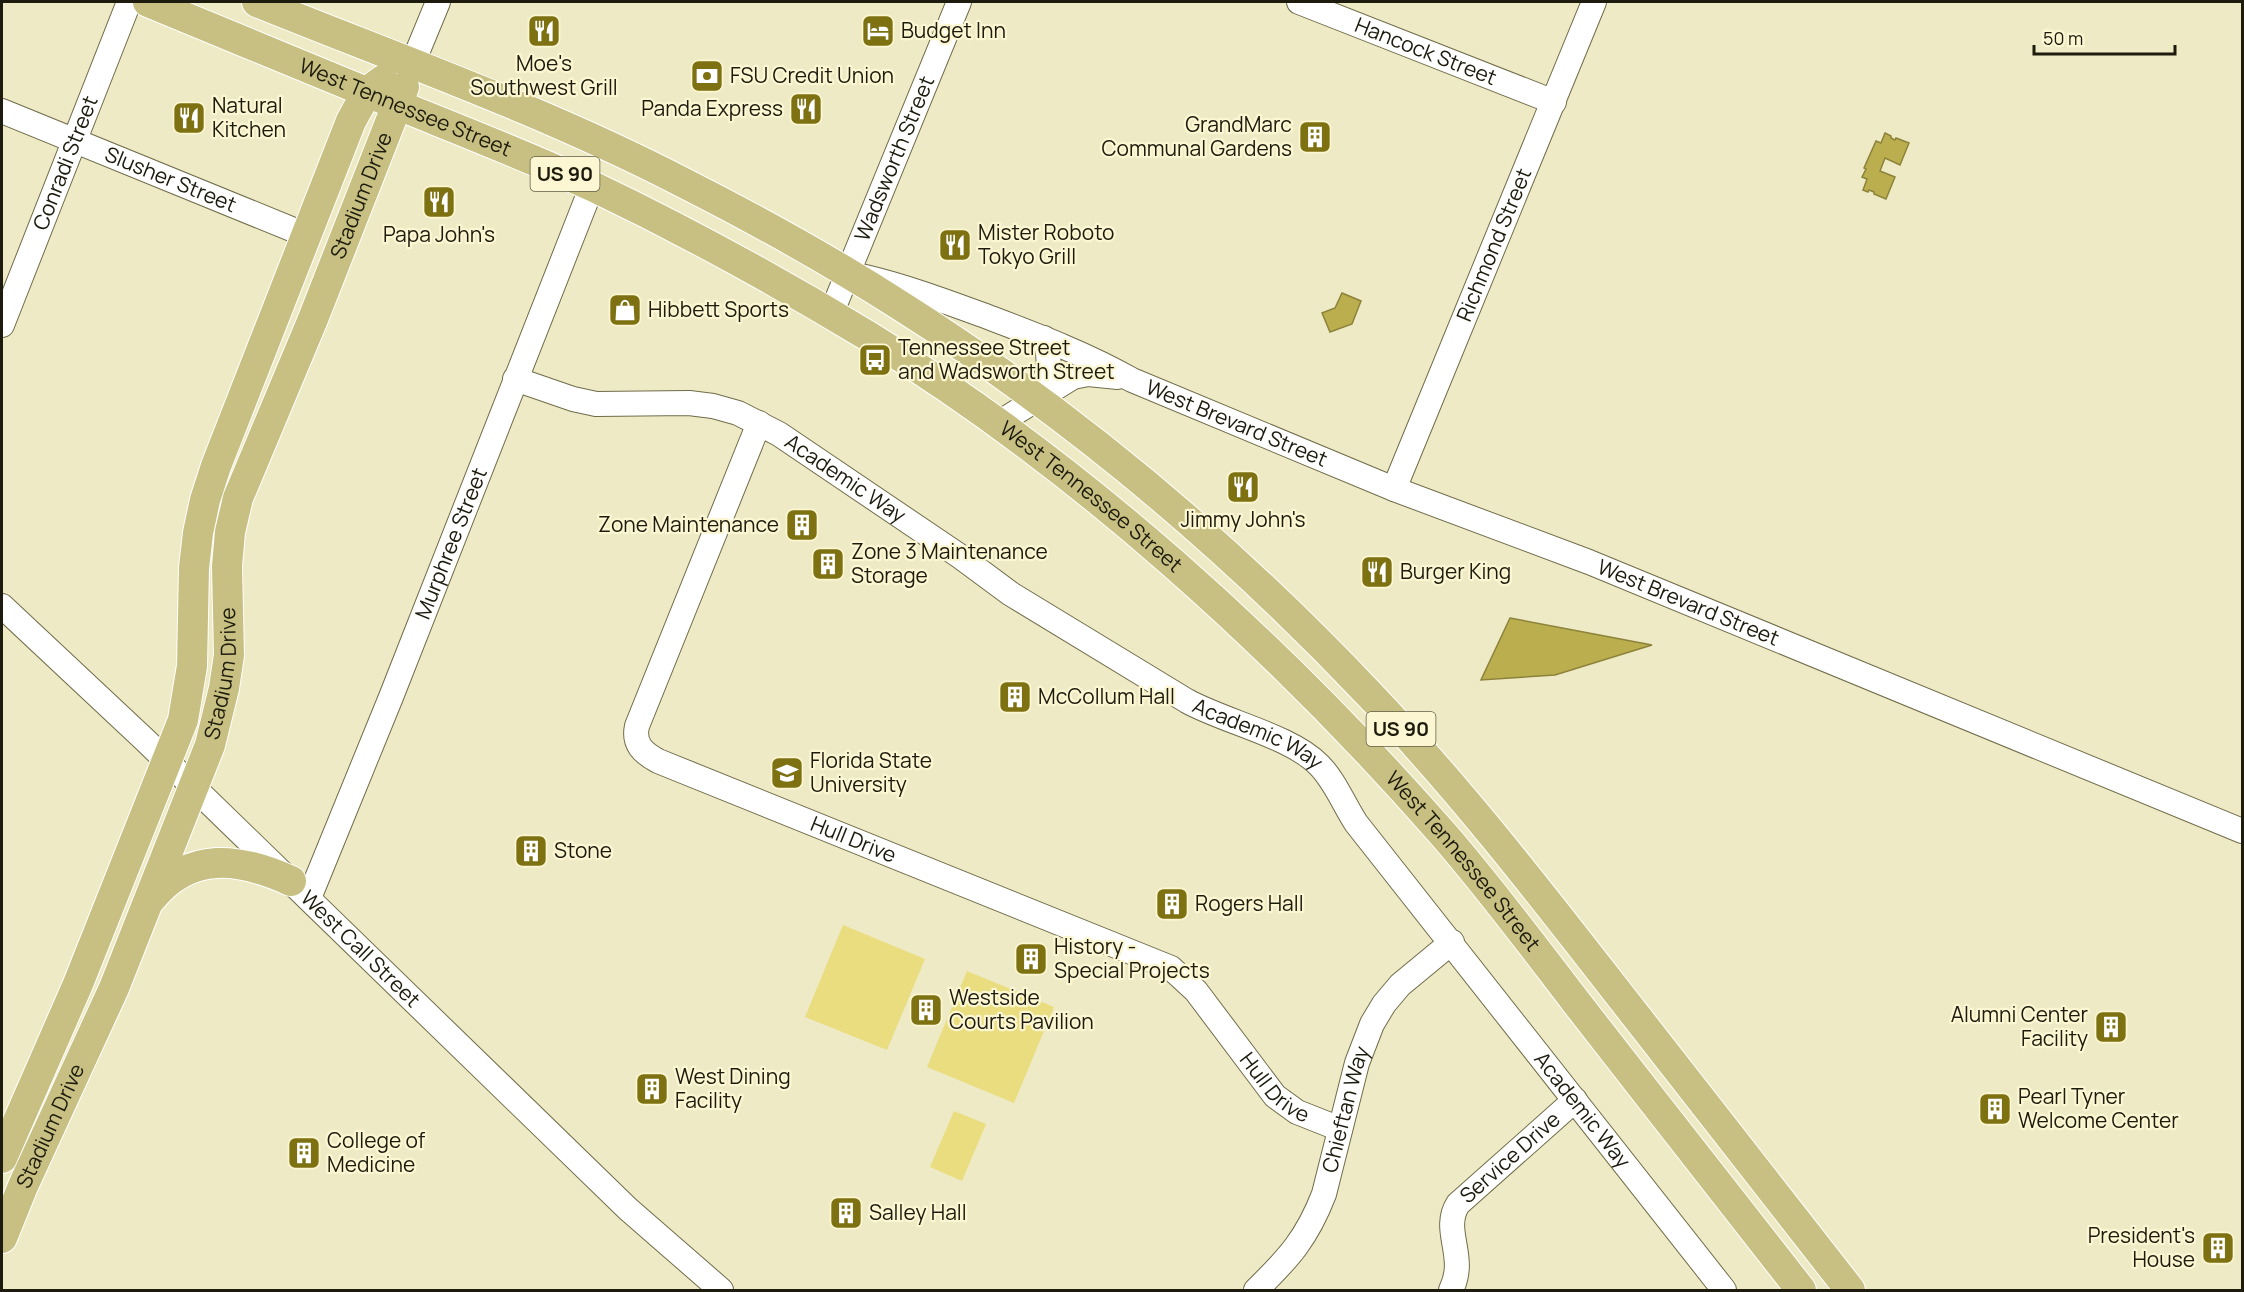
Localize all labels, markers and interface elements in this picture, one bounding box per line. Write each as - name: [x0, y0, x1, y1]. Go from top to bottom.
- street label: Hancock Street: [1351, 10, 1501, 91]
- restaurant icon: Moe's Southwest Grill: [526, 13, 562, 49]
- hotel icon: Budget Inn: [860, 13, 896, 49]
- place label: Budget Inn: [901, 16, 1006, 44]
- scale bar: [2034, 18, 2175, 56]
- text: 50 m: [2043, 26, 2083, 50]
- place label: Moe's Southwest Grill: [470, 49, 618, 101]
- street label: West Tennessee Street: [295, 51, 516, 162]
- bank icon: FSU Credit Union: [689, 58, 725, 94]
- place label: FSU Credit Union: [730, 61, 894, 89]
- street label: Wadsworth Street: [847, 71, 940, 245]
- street label: Conradi Street: [26, 91, 104, 234]
- place label: Natural Kitchen: [212, 91, 286, 143]
- restaurant icon: Panda Express: [788, 91, 824, 127]
- place label: Panda Express: [641, 94, 783, 122]
- restaurant icon: Natural Kitchen: [171, 100, 207, 136]
- place label: GrandMarc Communal Gardens: [1101, 110, 1292, 162]
- building icon: GrandMarc Communal Gardens: [1297, 119, 1333, 155]
- street label: Stadium Drive: [323, 128, 398, 263]
- street label: Slusher Street: [101, 139, 241, 218]
- road number: US 90: [530, 157, 600, 191]
- street label: Richmond Street: [1449, 164, 1537, 325]
- restaurant icon: Papa John's: [421, 184, 457, 220]
- place label: Mister Roboto Tokyo Grill: [978, 218, 1115, 270]
- place label: Papa John's: [383, 220, 495, 248]
- restaurant icon: Mister Roboto Tokyo Grill: [937, 227, 973, 263]
- shop icon: Hibbett Sports: [607, 292, 643, 328]
- place label: Hibbett Sports: [648, 295, 789, 323]
- place label: Tennessee Street and Wadsworth Street: [898, 333, 1115, 385]
- bus stop icon: Tennessee Street and Wadsworth Street: [857, 342, 893, 378]
- street label: West Brevard Street: [1142, 372, 1332, 473]
- street label: West Tennessee Street: [994, 414, 1189, 578]
- street label: Academic Way: [780, 427, 912, 529]
- street label: Murphree Street: [408, 463, 493, 623]
- restaurant icon: Jimmy John's: [1225, 469, 1261, 505]
- place label: Jimmy John's: [1180, 505, 1306, 533]
- building icon: Zone Maintenance: [784, 507, 820, 543]
- place label: Zone Maintenance: [598, 510, 779, 538]
- place label: Zone 3 Maintenance Storage: [851, 537, 1048, 589]
- building icon: Zone 3 Maintenance Storage: [810, 546, 846, 582]
- street label: West Brevard Street: [1594, 552, 1784, 652]
- restaurant icon: Burger King: [1359, 554, 1395, 590]
- place label: Burger King: [1400, 557, 1511, 585]
- street label: Stadium Drive: [197, 607, 242, 743]
- building icon: McCollum Hall: [997, 679, 1033, 715]
- place label: McCollum Hall: [1038, 682, 1175, 710]
- street label: Academic Way: [1188, 691, 1330, 775]
- road number: US 90: [1366, 712, 1436, 746]
- place label: Florida State University: [810, 746, 932, 798]
- school or university icon: Florida State University: [769, 755, 805, 791]
- street label: West Tennessee Street: [1380, 765, 1547, 957]
- street label: Hull Drive: [807, 809, 901, 869]
- building icon: Stone: [513, 833, 549, 869]
- place label: Stone: [554, 836, 612, 864]
- street label: West Call Street: [295, 884, 427, 1013]
- building icon: Rogers Hall: [1154, 886, 1190, 922]
- place label: Rogers Hall: [1195, 889, 1304, 917]
- place label: History - Special Projects: [1054, 932, 1210, 984]
- building icon: History - Special Projects: [1013, 941, 1049, 977]
- place label: Westside Courts Pavilion: [949, 983, 1094, 1035]
- building icon: Westside Courts Pavilion: [908, 992, 944, 1028]
- place label: Alumni Center Facility: [1951, 1000, 2088, 1052]
- building icon: Alumni Center Facility: [2093, 1009, 2129, 1045]
- street label: Chieftan Way: [1315, 1042, 1375, 1176]
- street label: Hull Drive: [1234, 1046, 1314, 1128]
- street label: Academic Way: [1529, 1046, 1637, 1173]
- street label: Stadium Drive: [9, 1059, 90, 1192]
- place label: West Dining Facility: [675, 1062, 791, 1114]
- building icon: West Dining Facility: [634, 1071, 670, 1107]
- place label: Pearl Tyner Welcome Center: [2018, 1082, 2179, 1134]
- building icon: Pearl Tyner Welcome Center: [1977, 1091, 2013, 1127]
- street label: Service Drive: [1453, 1105, 1566, 1209]
- place label: College of Medicine: [327, 1126, 426, 1178]
- building icon: College of Medicine: [286, 1135, 322, 1171]
- building icon: Salley Hall: [828, 1195, 864, 1231]
- place label: Salley Hall: [869, 1198, 967, 1226]
- place label: President's House: [2088, 1221, 2195, 1273]
- building icon: President's House: [2200, 1230, 2236, 1266]

